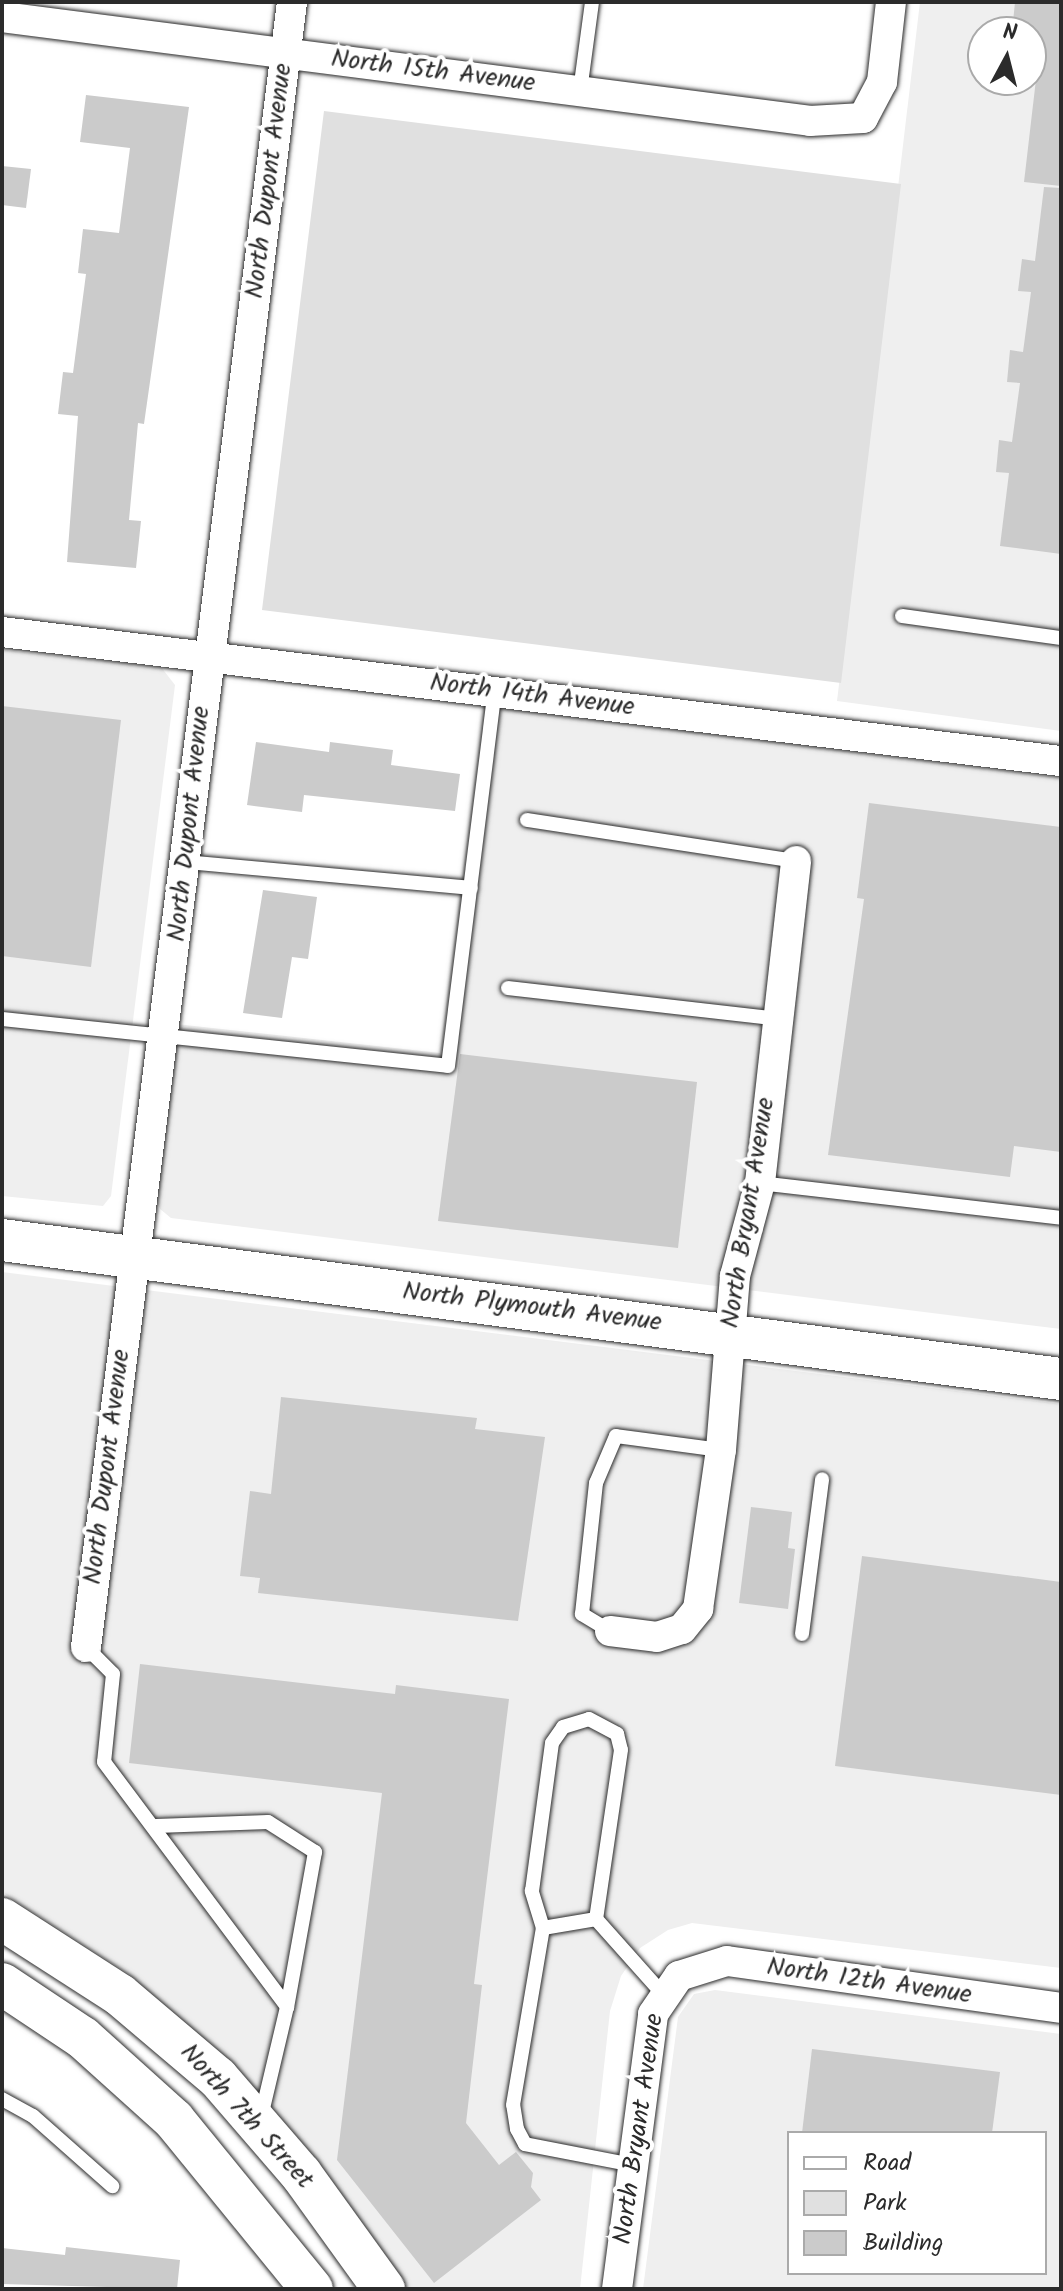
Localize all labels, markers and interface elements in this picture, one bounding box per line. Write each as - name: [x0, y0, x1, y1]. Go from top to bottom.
- text: N: [1001, 15, 1019, 52]
- north arrow: [967, 16, 1047, 96]
- street label: North 15th Avenue: [329, 44, 537, 100]
- street label: North Dupont Avenue: [240, 62, 300, 300]
- street label: North 14th Avenue: [428, 668, 636, 724]
- street label: North Dupont Avenue: [162, 705, 218, 943]
- street label: North Bryant Avenue: [715, 1096, 783, 1330]
- street label: North Plymouth Avenue: [401, 1277, 663, 1339]
- street label: North Dupont Avenue: [78, 1348, 138, 1586]
- street label: North 12th Avenue: [765, 1952, 973, 2012]
- street label: North Bryant Avenue: [608, 2012, 672, 2246]
- street label: North 7th Street: [173, 2038, 319, 2196]
- legend: [787, 2131, 1047, 2275]
- text: Road: [863, 2144, 911, 2183]
- text: Park: [863, 2184, 907, 2223]
- text: Building: [863, 2224, 943, 2263]

